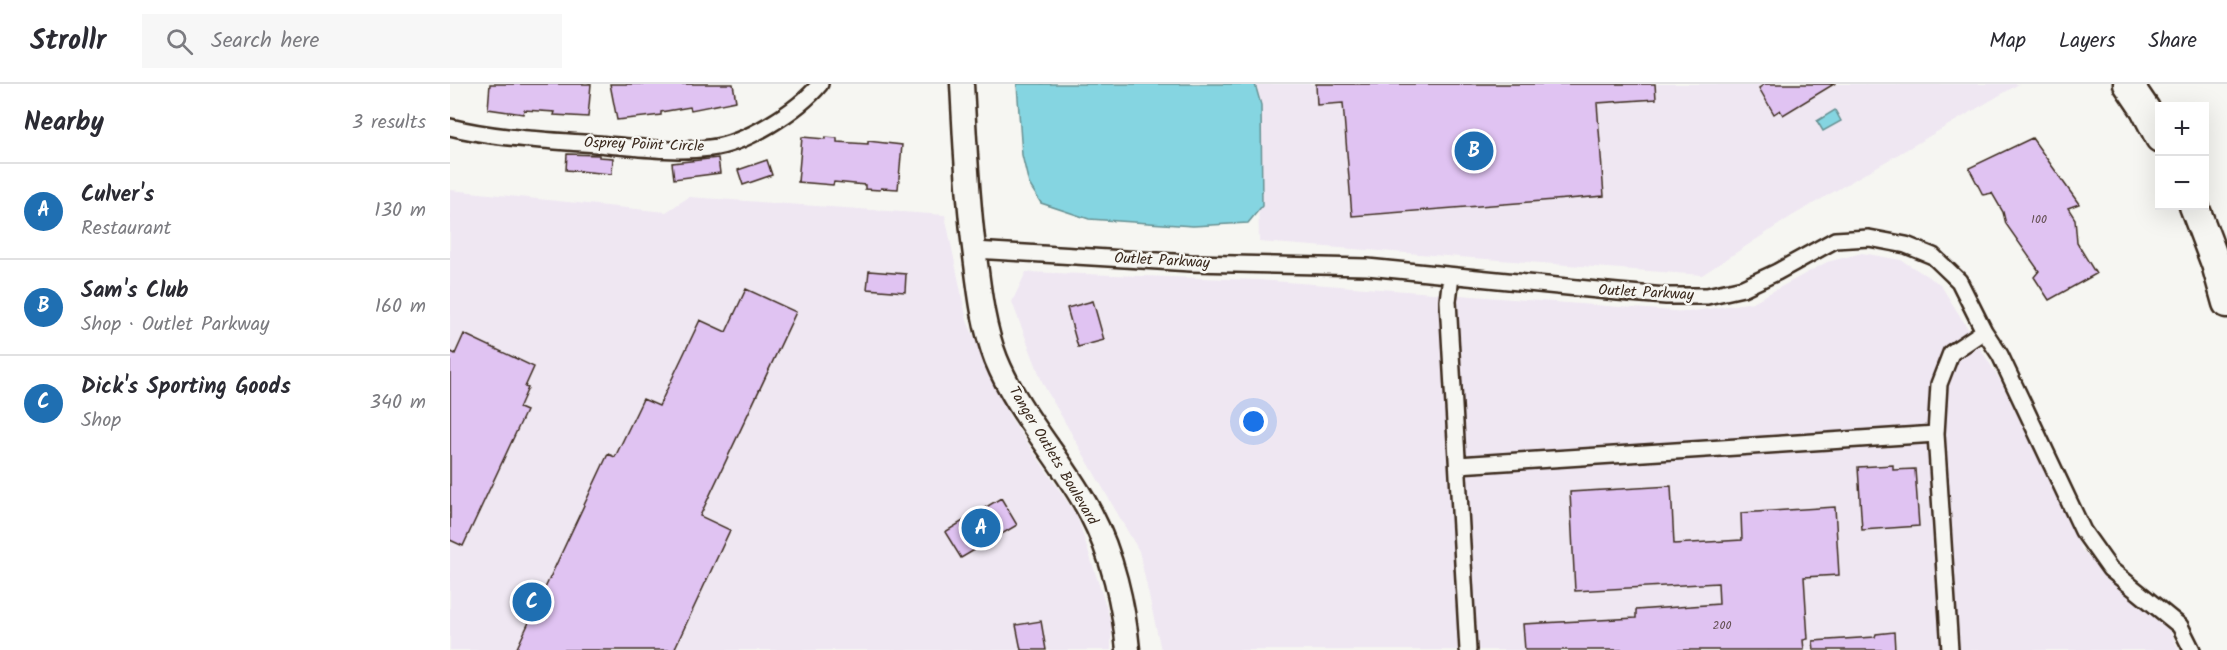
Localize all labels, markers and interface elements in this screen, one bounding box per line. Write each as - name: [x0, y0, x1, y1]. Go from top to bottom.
- search box: [142, 14, 562, 68]
- text: Strollr: [30, 19, 106, 64]
- text: Search here: [211, 24, 320, 59]
- icon: search: [163, 25, 196, 58]
- text: Map: [1989, 25, 2026, 58]
- text: Layers: [2059, 25, 2115, 58]
- text: Share: [2148, 25, 2197, 58]
- text: Nearby: [24, 102, 104, 144]
- map controls: [2155, 102, 2209, 210]
- button: +: [2155, 102, 2209, 156]
- text: 3 results: [352, 107, 426, 139]
- pin: B: [1454, 128, 1494, 174]
- street label: Osprey Point Circle: [583, 131, 705, 159]
- button: −: [2155, 156, 2209, 210]
- text: Culver's: [81, 178, 154, 213]
- text: A: [37, 195, 50, 227]
- text: 130 m: [374, 195, 426, 227]
- house number: 100: [2031, 210, 2047, 229]
- text: Restaurant: [81, 213, 171, 245]
- street label: Outlet Parkway: [1114, 247, 1211, 276]
- text: Sam's Club: [81, 274, 189, 309]
- street label: Outlet Parkway: [1598, 279, 1695, 308]
- text: B: [37, 291, 50, 323]
- text: 160 m: [375, 291, 426, 323]
- text: Shop · Outlet Parkway: [81, 309, 269, 341]
- text: Dick's Sporting Goods: [81, 370, 291, 405]
- street label: Tanger Outlets Boulevard: [1002, 382, 1104, 531]
- text: C: [37, 387, 50, 419]
- text: 340 m: [370, 387, 426, 419]
- text: Shop: [81, 405, 121, 437]
- your location: [1239, 407, 1268, 436]
- pin: A: [962, 506, 1000, 550]
- pin: C: [512, 580, 551, 624]
- house number: 200: [1713, 616, 1731, 635]

